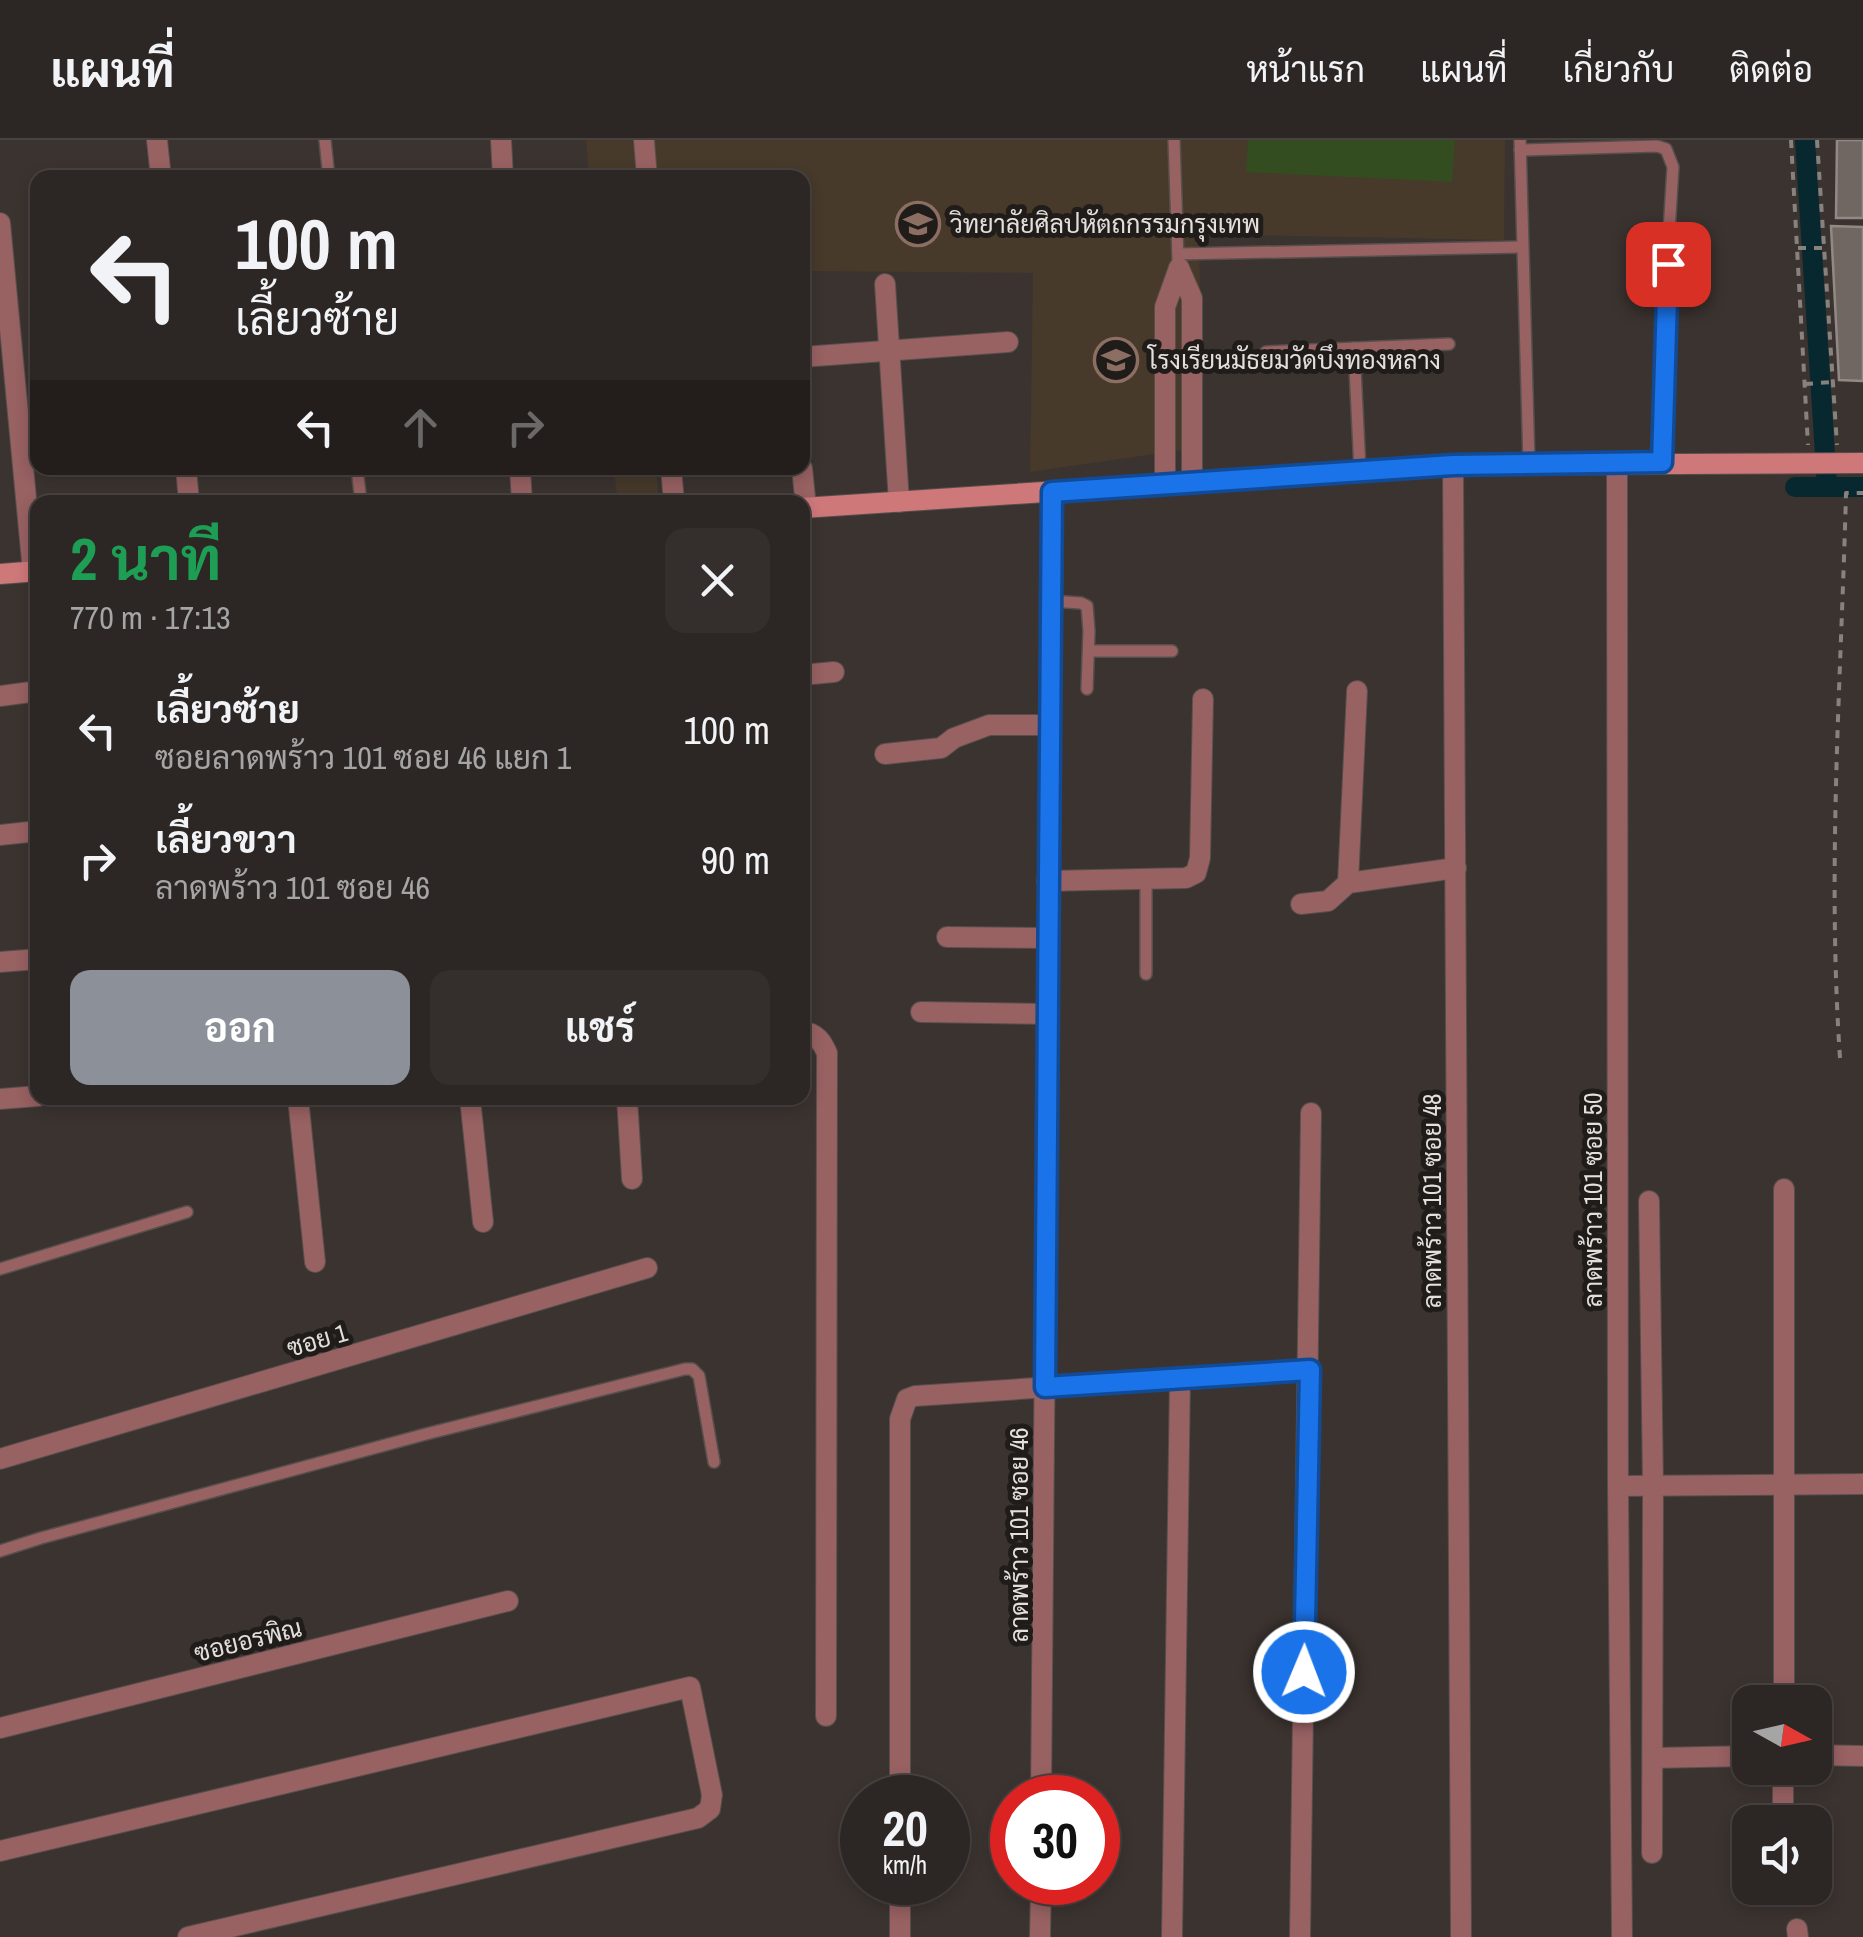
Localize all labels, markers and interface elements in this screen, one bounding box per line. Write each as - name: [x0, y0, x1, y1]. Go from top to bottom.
- text: แผนที่: [50, 37, 174, 102]
- text: หน้าแรก: [1246, 46, 1365, 93]
- text: แผนที่: [1420, 46, 1508, 93]
- text: เกี่ยวกับ: [1563, 46, 1674, 93]
- text: ติดต่อ: [1729, 46, 1813, 93]
- text: 100 m: [235, 197, 398, 291]
- school or university icon: วิทยาลัยศิลปหัตถกรรมกรุงเทพ: [895, 201, 941, 247]
- place label: วิทยาลัยศิลปหัตถกรรมกรุงเทพ: [949, 207, 1260, 242]
- icon: left: [70, 210, 200, 340]
- pin: [1626, 222, 1711, 307]
- icon: arrive: [1641, 237, 1696, 292]
- text: เลี้ยวซ้าย: [235, 288, 399, 349]
- school or university icon: โรงเรียนมัธยมวัดบึงทองหลาง: [1093, 337, 1139, 383]
- place label: โรงเรียนมัธยมวัดบึงทองหลาง: [1146, 343, 1441, 377]
- icon: left: [288, 400, 343, 455]
- icon: ahead: [393, 400, 448, 455]
- icon: right: [498, 400, 553, 455]
- text: 2 นาที: [70, 518, 221, 599]
- button: close: [665, 528, 770, 633]
- text: 770 m · 17:13: [70, 596, 230, 639]
- text: เลี้ยวซ้าย: [155, 684, 300, 735]
- icon: left: [70, 703, 125, 758]
- text: 100 m: [683, 705, 770, 756]
- text: ซอยลาดพร้าว 101 ซอย 46 แยก 1: [155, 736, 571, 779]
- text: เลี้ยวขวา: [155, 814, 297, 865]
- icon: right: [70, 833, 125, 888]
- text: 90 m: [701, 835, 770, 886]
- text: ลาดพร้าว 101 ซอย 46: [155, 866, 430, 909]
- button: ออก: [70, 970, 410, 1085]
- button: แชร์: [430, 970, 770, 1085]
- street label: ลาดพร้าว 101 ซอย 50: [1576, 1093, 1610, 1307]
- street label: ลาดพร้าว 101 ซอย 48: [1415, 1094, 1449, 1308]
- street label: ซอย 1: [283, 1315, 352, 1365]
- street label: ลาดพร้าว 101 ซอย 46: [1002, 1428, 1036, 1642]
- street label: ซอยอรพิณ: [191, 1610, 305, 1670]
- position arrow: [1252, 1620, 1356, 1724]
- north arrow: [1732, 1685, 1832, 1785]
- map controls: [1732, 1685, 1832, 1905]
- speed limit sign: 30: [990, 1775, 1120, 1905]
- text: 20: [882, 1794, 928, 1862]
- button: sound: [1732, 1805, 1832, 1905]
- text: km/h: [883, 1848, 927, 1882]

